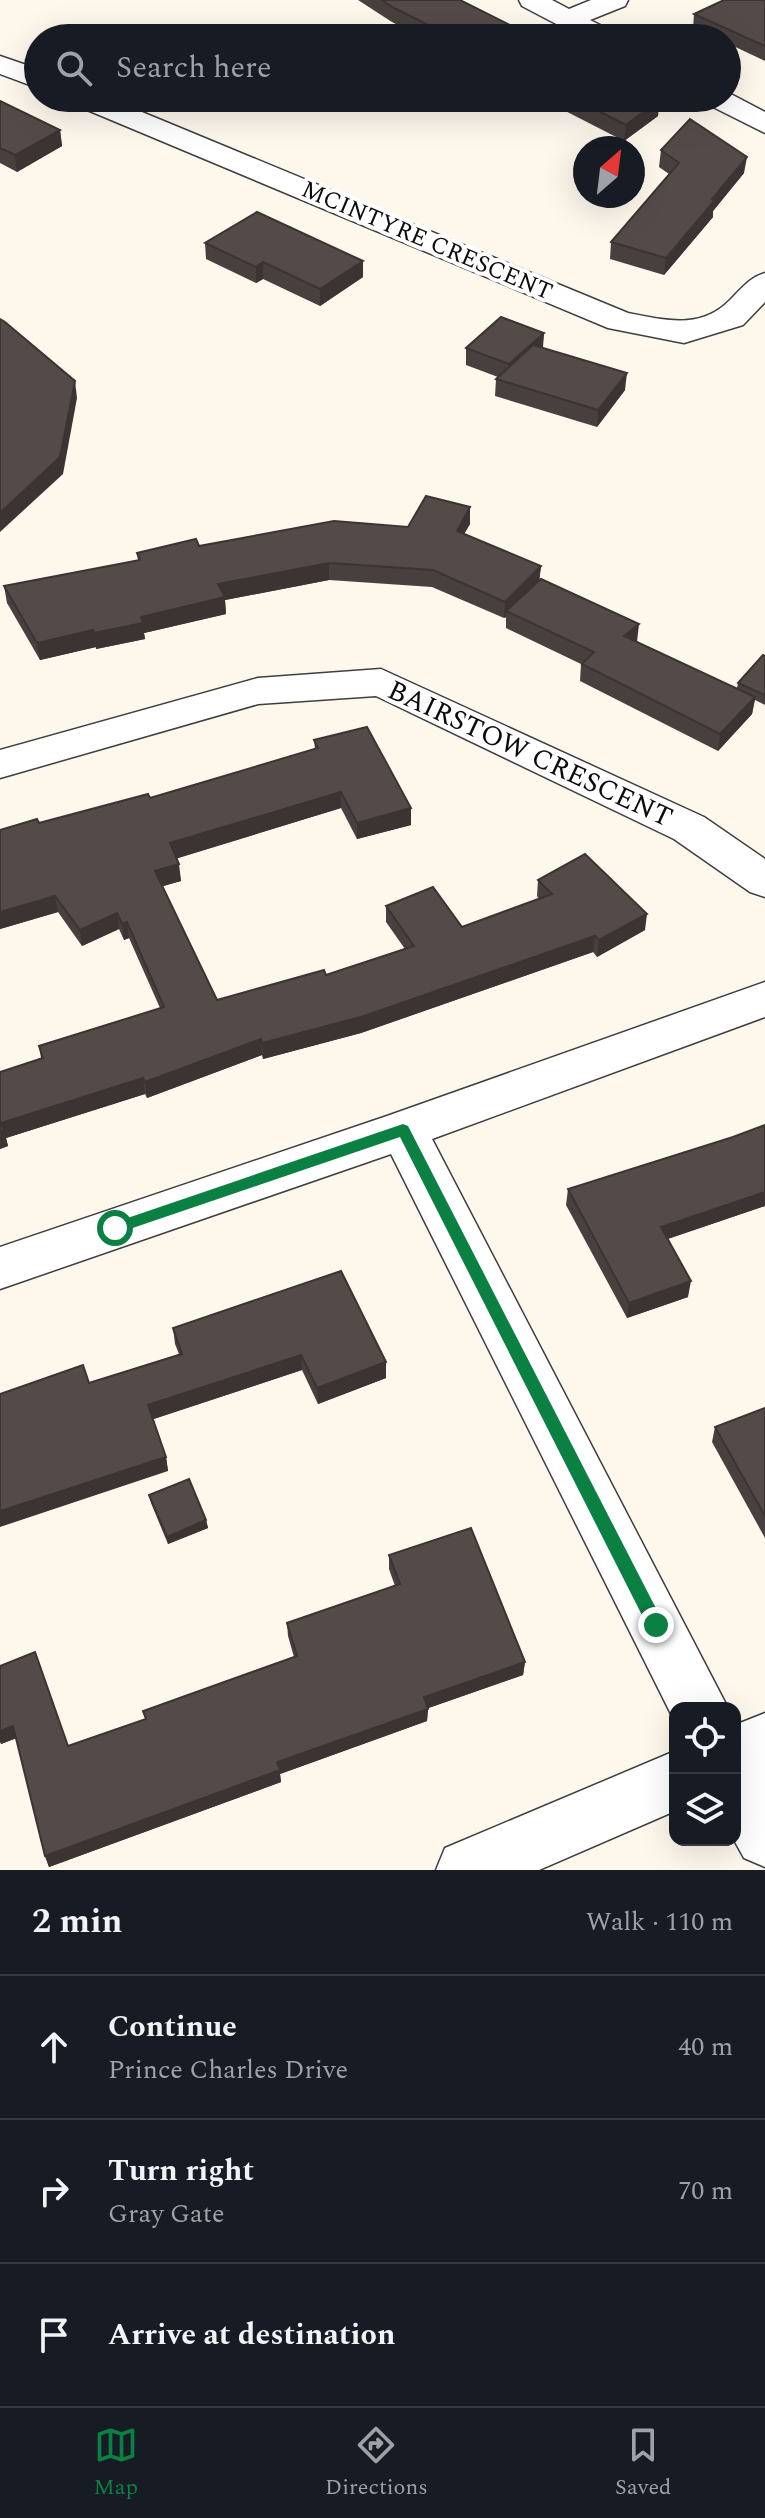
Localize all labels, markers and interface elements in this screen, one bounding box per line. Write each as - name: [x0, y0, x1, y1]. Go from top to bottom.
- search box: [24, 24, 741, 112]
- text: Search here: [116, 45, 272, 91]
- icon: search: [52, 46, 96, 90]
- north arrow: [573, 136, 645, 208]
- street label: MCINTYRE CRESCENT: [296, 172, 558, 310]
- street label: BAIRSTOW CRESCENT: [380, 669, 680, 839]
- route start: [97, 1210, 133, 1246]
- route end: [638, 1607, 674, 1643]
- map controls: [669, 1702, 741, 1846]
- button: locate: [669, 1702, 741, 1774]
- button: layers: [669, 1774, 741, 1846]
- text: 2 min: [32, 1896, 122, 1948]
- text: Walk · 110 m: [586, 1902, 733, 1942]
- text: Continue: [108, 2004, 237, 2050]
- icon: ahead: [32, 2025, 76, 2069]
- text: 40 m: [678, 2027, 733, 2067]
- text: Prince Charles Drive: [108, 2050, 348, 2090]
- text: Turn right: [108, 2148, 254, 2194]
- icon: right: [32, 2169, 76, 2213]
- text: 70 m: [678, 2171, 733, 2211]
- text: Gray Gate: [108, 2194, 225, 2234]
- text: Arrive at destination: [108, 2312, 395, 2358]
- icon: arrive: [32, 2313, 76, 2357]
- tab: Map: [94, 2423, 138, 2504]
- tab: Directions: [325, 2423, 428, 2504]
- tab: Saved: [615, 2423, 671, 2504]

